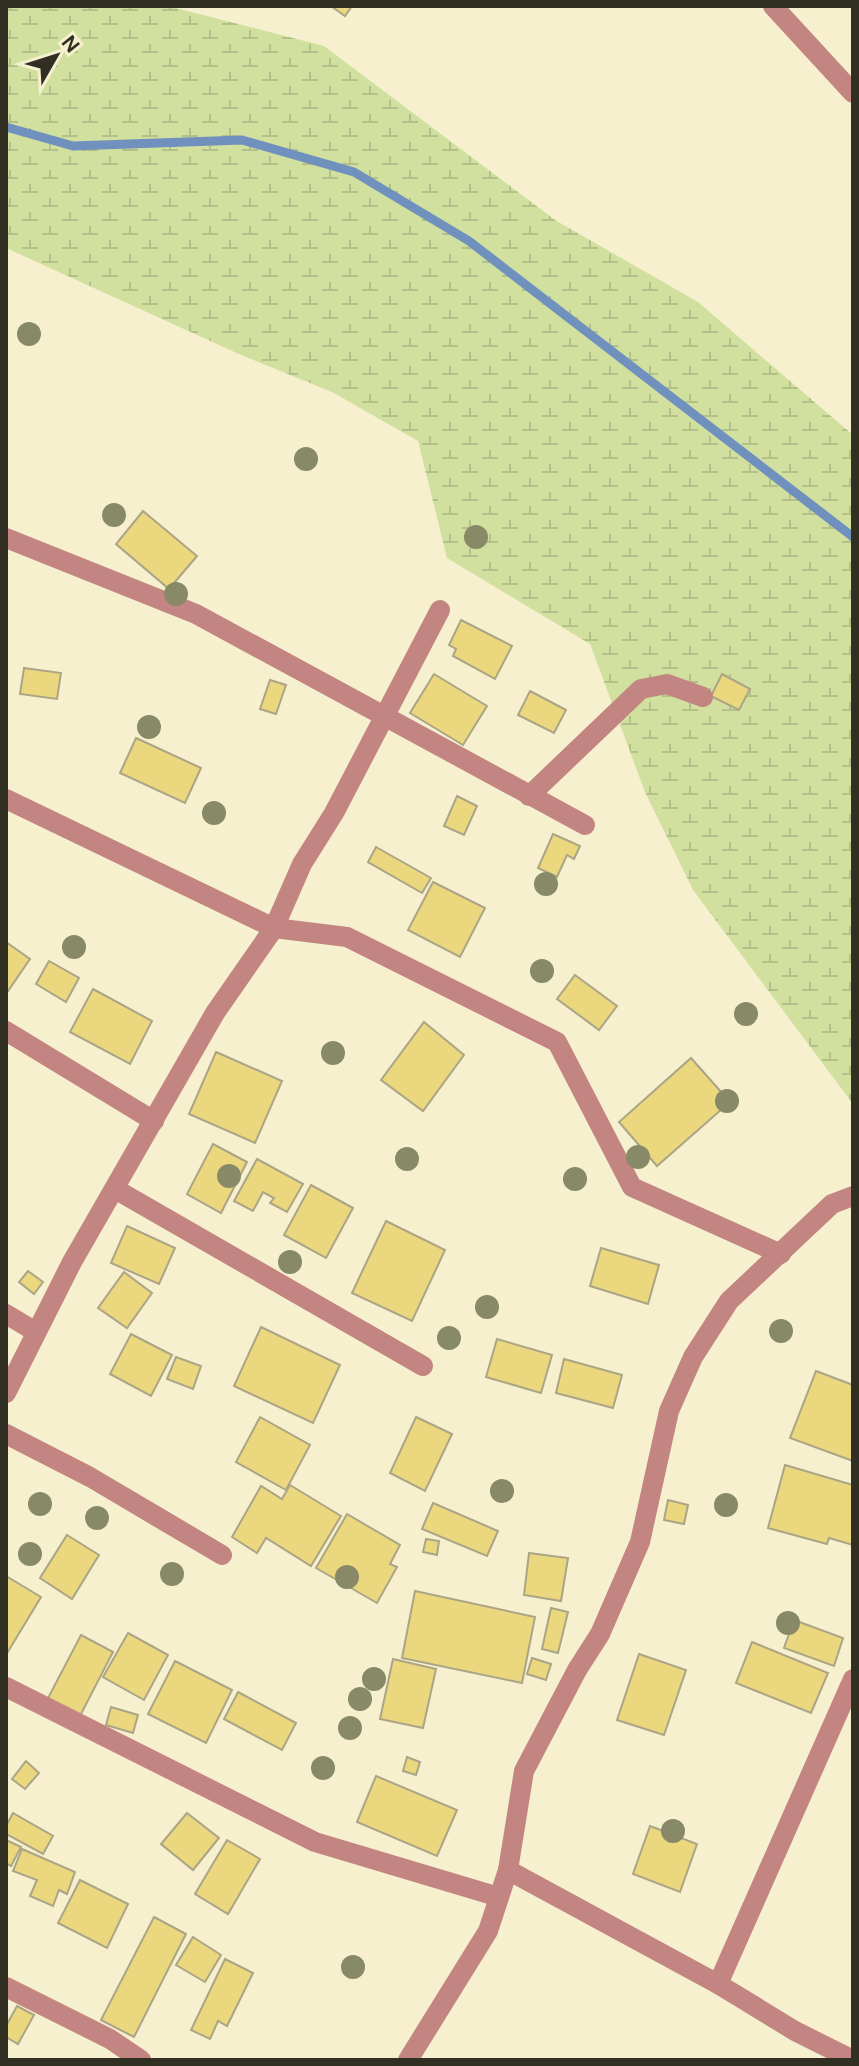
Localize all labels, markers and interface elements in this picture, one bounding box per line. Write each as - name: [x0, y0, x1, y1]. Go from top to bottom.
- north arrow: [16, 16, 96, 96]
- text: N: [56, 30, 86, 58]

